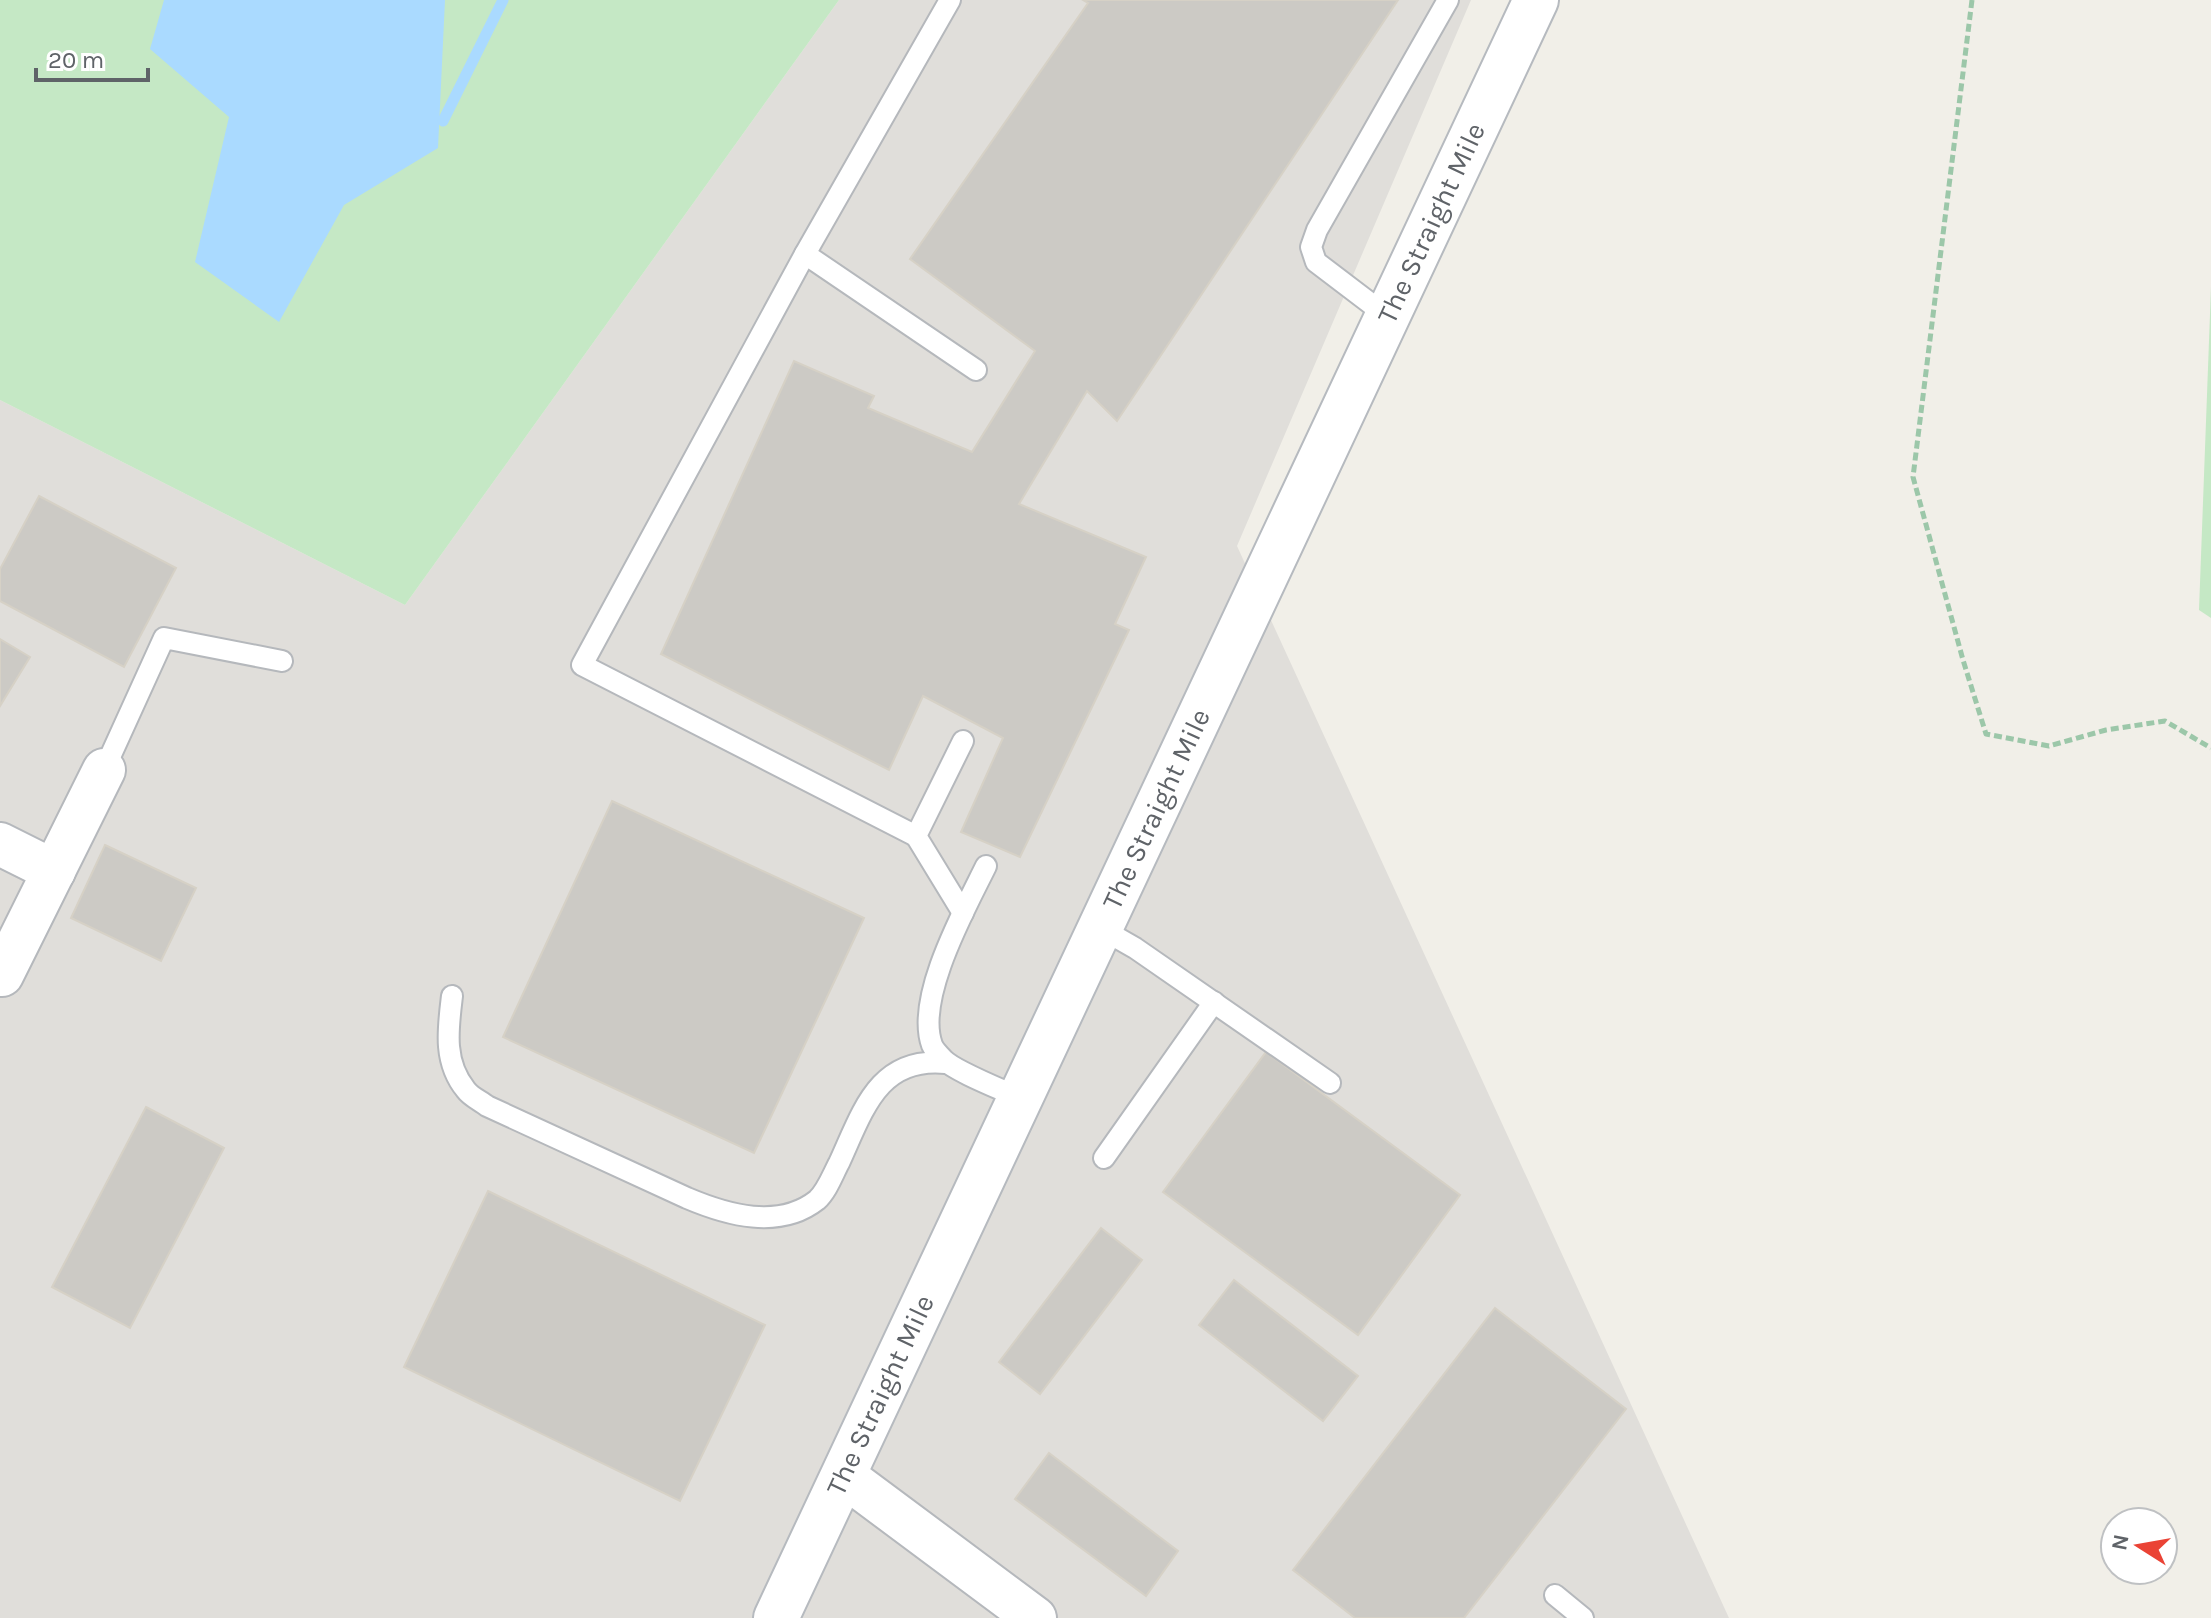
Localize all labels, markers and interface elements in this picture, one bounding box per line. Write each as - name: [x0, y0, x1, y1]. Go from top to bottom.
- scale bar: [36, 32, 148, 82]
- text: 20 m: [48, 46, 104, 74]
- street label: The Straight Mile: [1370, 117, 1492, 329]
- street label: The Straight Mile: [1095, 703, 1217, 915]
- street label: The Straight Mile: [819, 1289, 941, 1501]
- north arrow: [2099, 1506, 2179, 1586]
- text: N: [2106, 1532, 2135, 1553]

